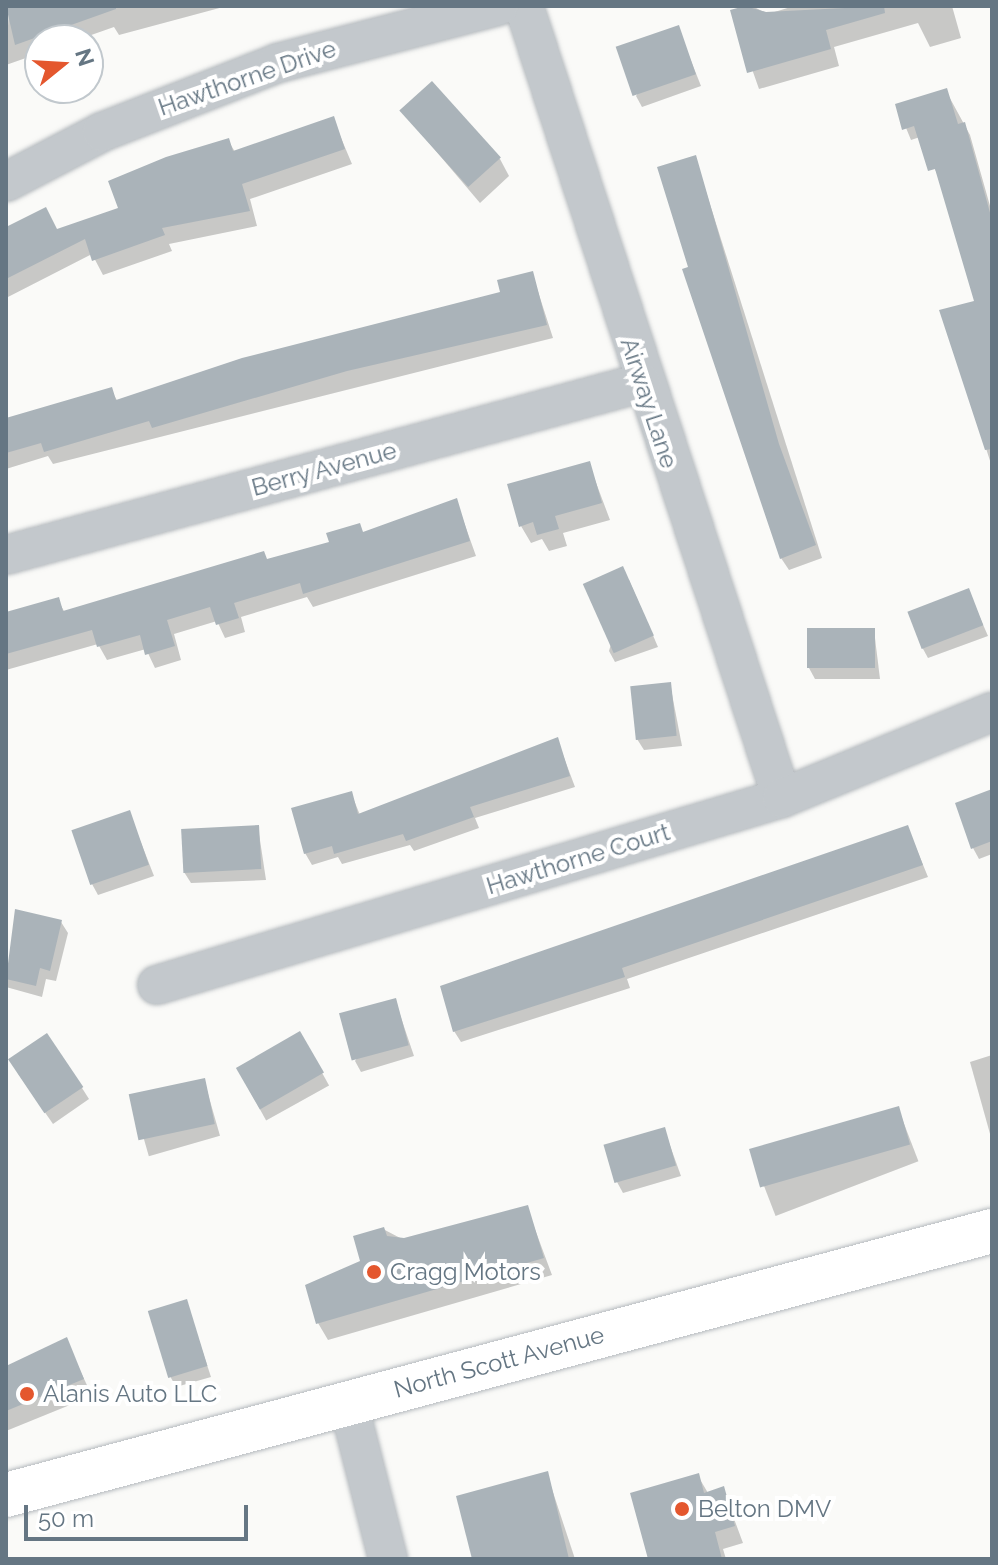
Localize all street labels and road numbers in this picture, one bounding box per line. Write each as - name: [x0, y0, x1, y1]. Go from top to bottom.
- street label: Hawthorne Drive: [154, 34, 340, 122]
- street label: Airway Lane: [614, 334, 684, 472]
- street label: Berry Avenue: [248, 436, 400, 502]
- street label: Hawthorne Court: [483, 817, 673, 901]
- street label: North Scott Avenue: [390, 1320, 608, 1404]

